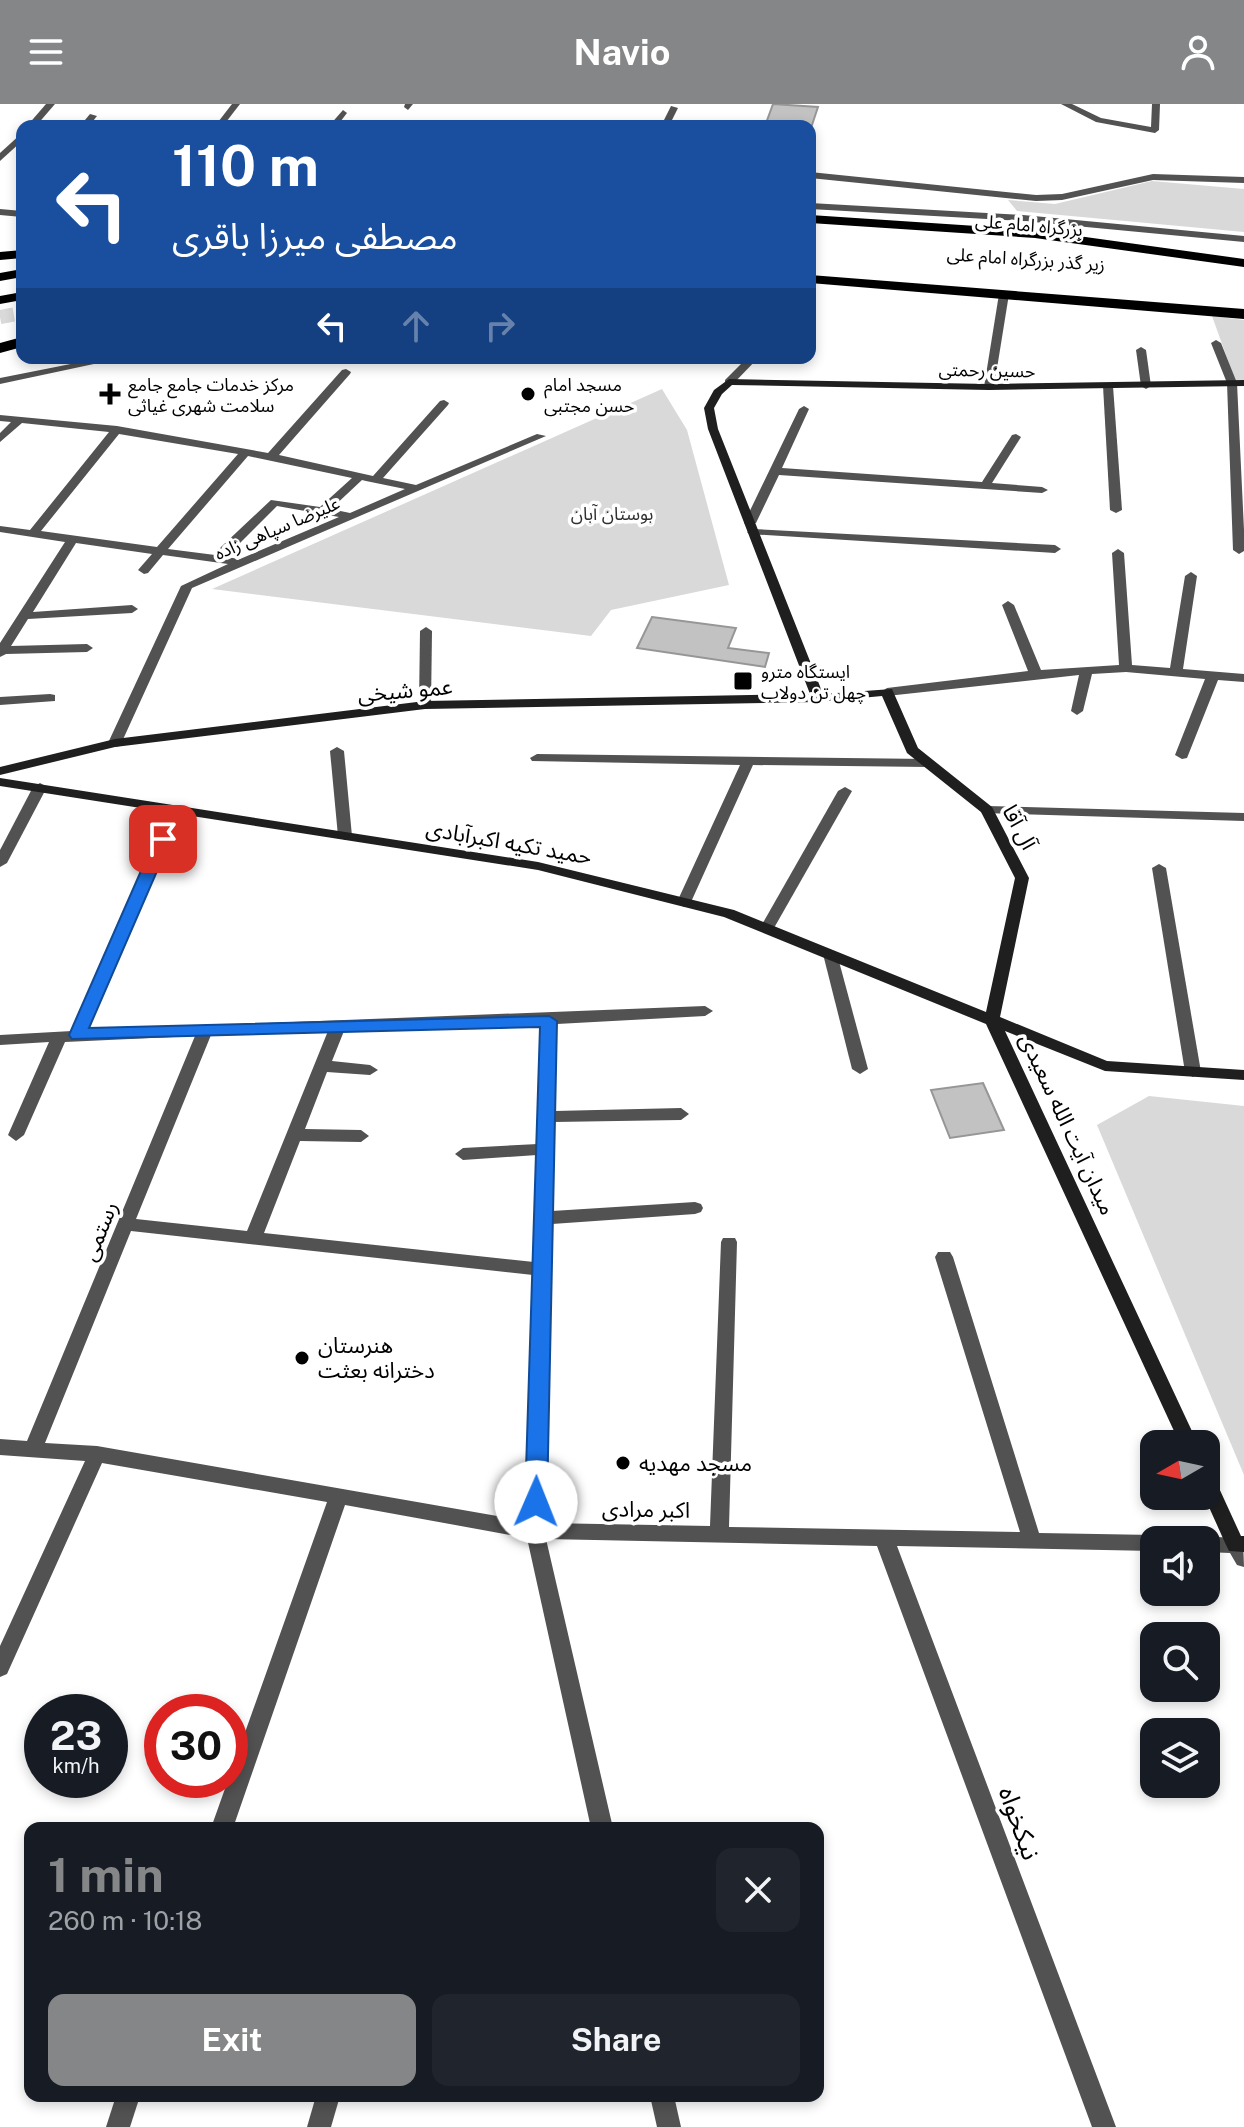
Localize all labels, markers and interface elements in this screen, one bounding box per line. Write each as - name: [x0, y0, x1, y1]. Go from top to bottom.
- icon: menu: [24, 30, 68, 74]
- icon: person: [1176, 30, 1220, 74]
- text: Navio: [574, 31, 670, 73]
- text: 110 m: [172, 133, 319, 199]
- icon: left: [40, 152, 144, 256]
- street label: بزرگراه امام علی: [974, 210, 1084, 244]
- text: مصطفی میرزا باقری: [172, 215, 458, 257]
- street label: زیر گذر بزرگراه امام علی: [946, 243, 1106, 279]
- icon: left: [310, 304, 354, 348]
- icon: ahead: [394, 304, 438, 348]
- icon: right: [478, 304, 522, 348]
- street label: حسین رحمتی: [938, 359, 1036, 382]
- place label: مرکز خدمات جامع جامع سلامت شهری غیاثی: [128, 374, 294, 417]
- place label: مسجد امام حسن مجتبی: [544, 374, 634, 417]
- marker: مرکز خدمات جامع جامع سلامت شهری غیاثی: [99, 383, 121, 405]
- marker: مسجد امام حسن مجتبی: [519, 385, 537, 403]
- street label: علیرضا سپاهی زاده: [211, 492, 343, 565]
- park label: بوستان آبان: [571, 503, 653, 525]
- place label: ایستگاه مترو چهل تن دولاب: [761, 661, 866, 704]
- marker: ایستگاه مترو چهل تن دولاب: [732, 670, 754, 692]
- street label: عمو شیخی: [356, 673, 454, 707]
- street label: آل آقا: [997, 800, 1043, 855]
- pin: [129, 805, 197, 873]
- street label: حمید تکیه اکبرآبادی: [424, 815, 594, 869]
- icon: arrive: [141, 817, 185, 861]
- street label: میدان آیت الله سعیدی: [1015, 1029, 1121, 1219]
- street label: رستمی: [75, 1197, 124, 1265]
- place label: هنرستان دخترانه بعثت: [318, 1332, 435, 1383]
- marker: هنرستان دخترانه بعثت: [293, 1349, 311, 1367]
- north arrow: [1140, 1430, 1220, 1510]
- map controls: [1140, 1430, 1220, 1798]
- place label: مسجد مهدیه: [639, 1450, 752, 1476]
- marker: مسجد مهدیه: [614, 1454, 632, 1472]
- position arrow: [494, 1460, 578, 1544]
- street label: اکبر مرادی: [602, 1495, 690, 1523]
- button: sound: [1140, 1526, 1220, 1606]
- button: search: [1140, 1622, 1220, 1702]
- speed limit sign: 30: [144, 1694, 248, 1798]
- text: 23: [50, 1712, 102, 1759]
- button: layers: [1140, 1718, 1220, 1798]
- text: km/h: [52, 1754, 100, 1778]
- street label: نیکخواه: [993, 1782, 1047, 1864]
- text: 1 min: [48, 1846, 164, 1903]
- button: close: [716, 1848, 800, 1932]
- text: 260 m · 10:18: [48, 1905, 202, 1936]
- button: Exit: [48, 1994, 416, 2086]
- button: Share: [432, 1994, 800, 2086]

